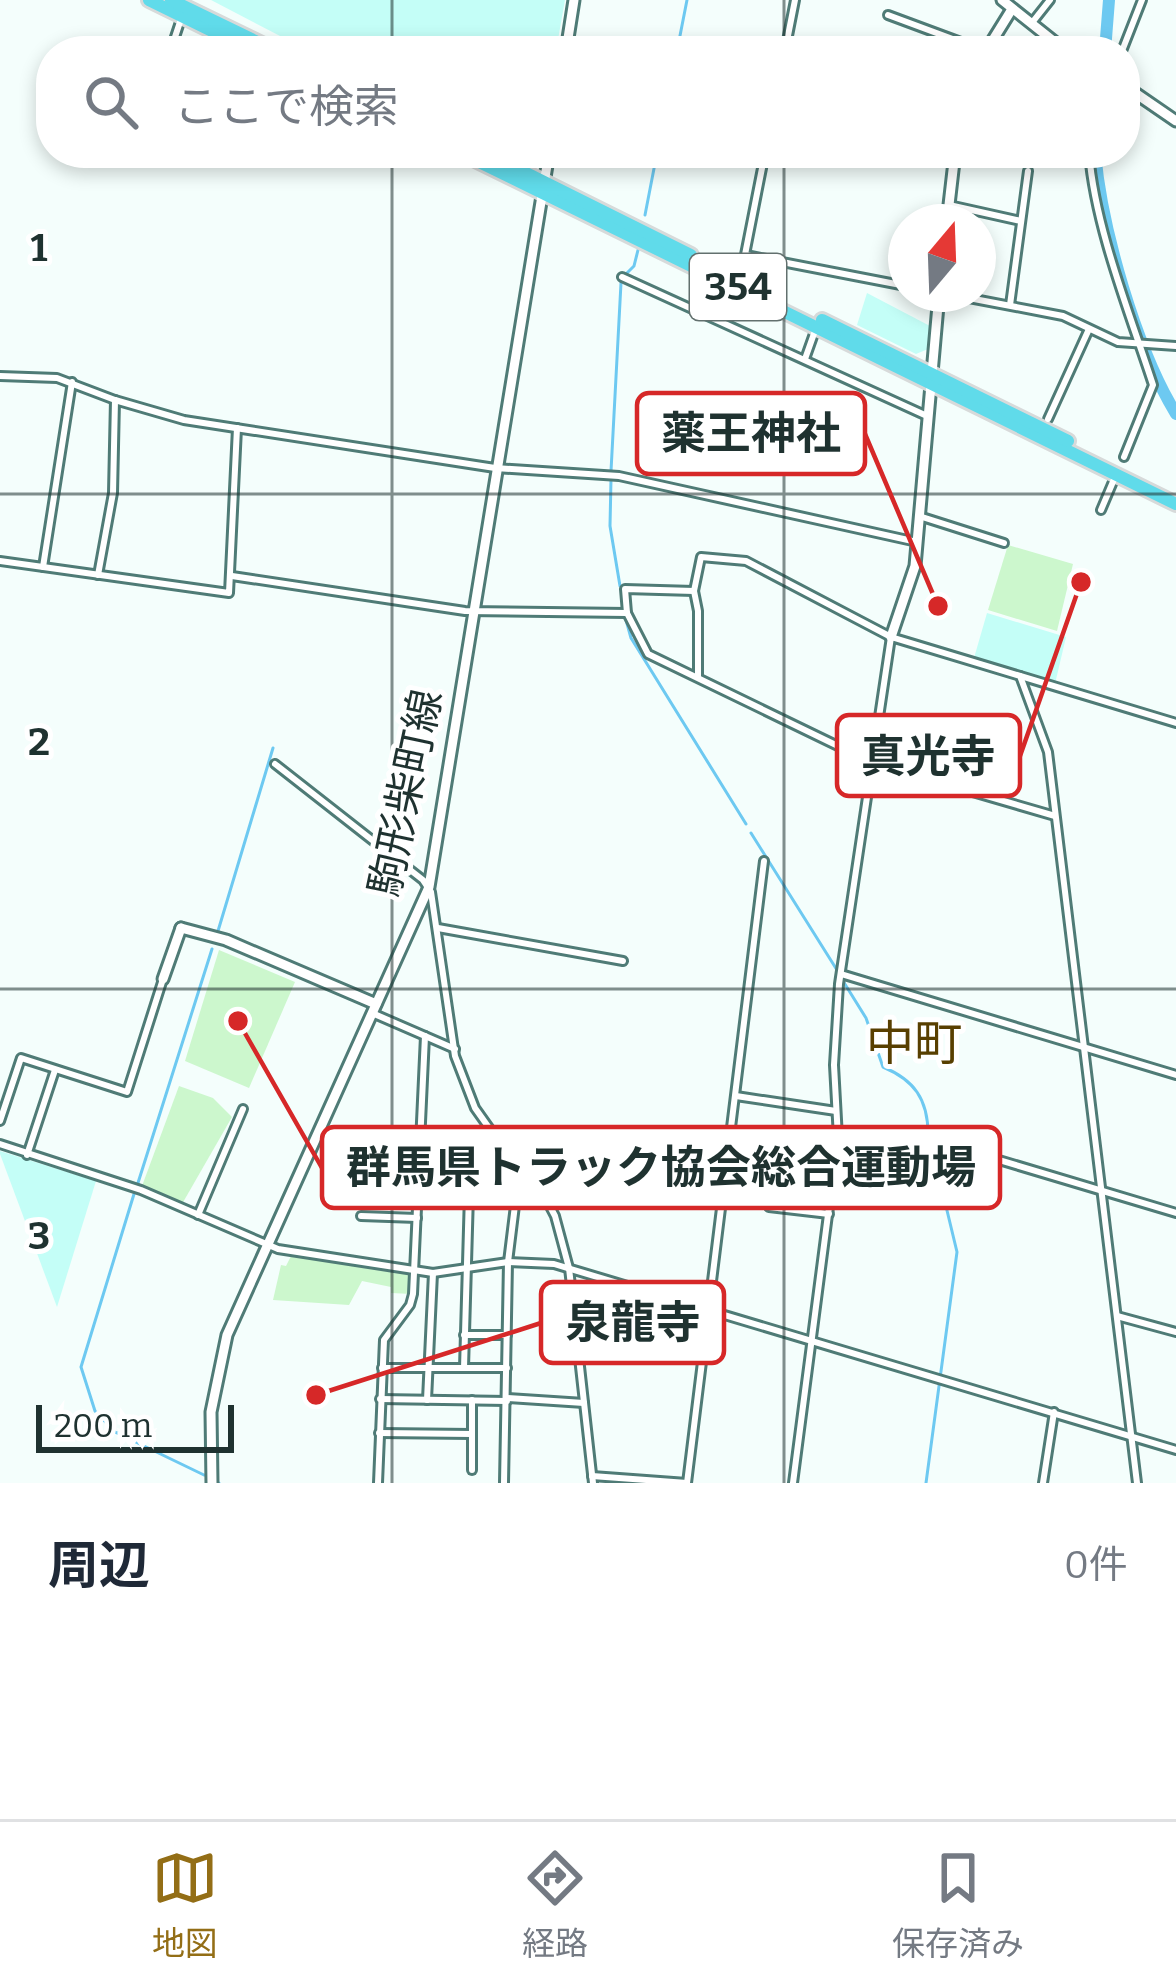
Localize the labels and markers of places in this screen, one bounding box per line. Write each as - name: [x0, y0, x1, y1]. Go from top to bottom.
- callout: 薬王神社: [637, 393, 865, 474]
- callout: 真光寺: [837, 715, 1020, 796]
- callout: 群馬県トラック協会総合運動場: [322, 1127, 1000, 1208]
- callout: 泉龍寺: [541, 1282, 724, 1363]

